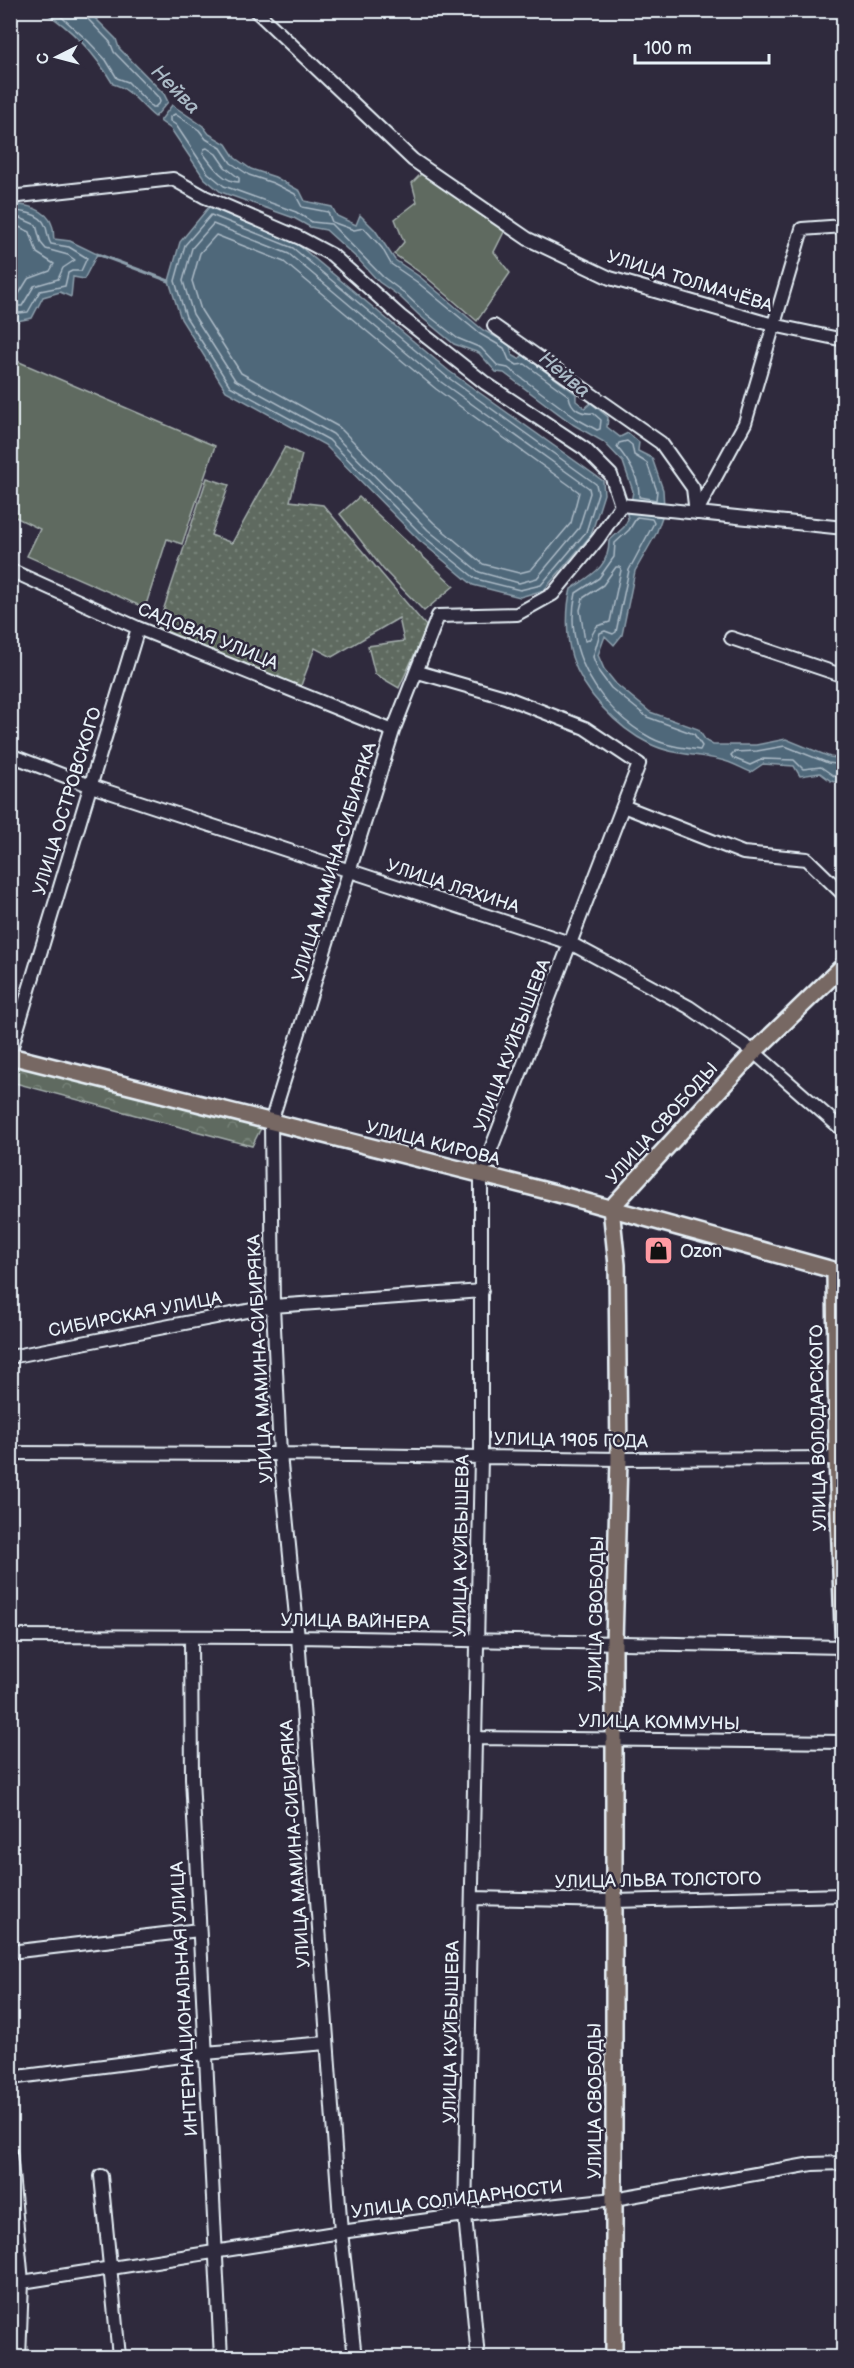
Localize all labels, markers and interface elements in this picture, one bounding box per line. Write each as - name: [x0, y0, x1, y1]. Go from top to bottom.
- north arrow: [27, 27, 87, 87]
- scale bar: [635, 27, 768, 65]
- text: 100 m: [644, 38, 692, 59]
- text: С: [34, 52, 54, 65]
- water label: Нейва: [146, 60, 205, 119]
- street label: УЛИЦА ТОЛМАЧЁВА: [604, 245, 776, 317]
- water label: Нейва: [534, 346, 595, 403]
- street label: САДОВАЯ УЛИЦА: [135, 599, 281, 674]
- street label: УЛИЦА ОСТРОВСКОГО: [29, 704, 106, 898]
- street label: УЛИЦА МАМИНА-СИБИРЯКА: [288, 740, 381, 984]
- street label: УЛИЦА ЛЯХИНА: [384, 855, 522, 918]
- street label: УЛИЦА КУЙБЫШЕВА: [470, 956, 555, 1134]
- street label: УЛИЦА СВОБОДЫ: [602, 1058, 723, 1189]
- street label: УЛИЦА КИРОВА: [364, 1117, 502, 1170]
- street label: УЛИЦА МАМИНА-СИБИРЯКА: [243, 1234, 278, 1484]
- shop icon: Ozon: [643, 1235, 675, 1267]
- place label: Ozon: [680, 1241, 722, 1262]
- street label: СИБИРСКАЯ УЛИЦА: [47, 1287, 224, 1342]
- street label: УЛИЦА ВОЛОДАРСКОГО: [806, 1324, 831, 1532]
- street label: УЛИЦА 1905 ГОДА: [494, 1429, 648, 1452]
- street label: УЛИЦА КУЙБЫШЕВА: [449, 1454, 474, 1638]
- street label: УЛИЦА СВОБОДЫ: [585, 1536, 608, 1692]
- street label: УЛИЦА ВАЙНЕРА: [280, 1610, 430, 1633]
- street label: УЛИЦА КОММУНЫ: [578, 1711, 740, 1734]
- street label: УЛИЦА МАМИНА-СИБИРЯКА: [276, 1719, 315, 1969]
- street label: ИНТЕРНАЦИОНАЛЬНАЯ УЛИЦА: [167, 1861, 202, 2137]
- street label: УЛИЦА ЛЬВА ТОЛСТОГО: [554, 1868, 762, 1893]
- street label: УЛИЦА КУЙБЫШЕВА: [439, 1940, 464, 2124]
- street label: УЛИЦА СВОБОДЫ: [585, 2023, 606, 2179]
- street label: УЛИЦА СОЛИДАРНОСТИ: [350, 2176, 564, 2223]

